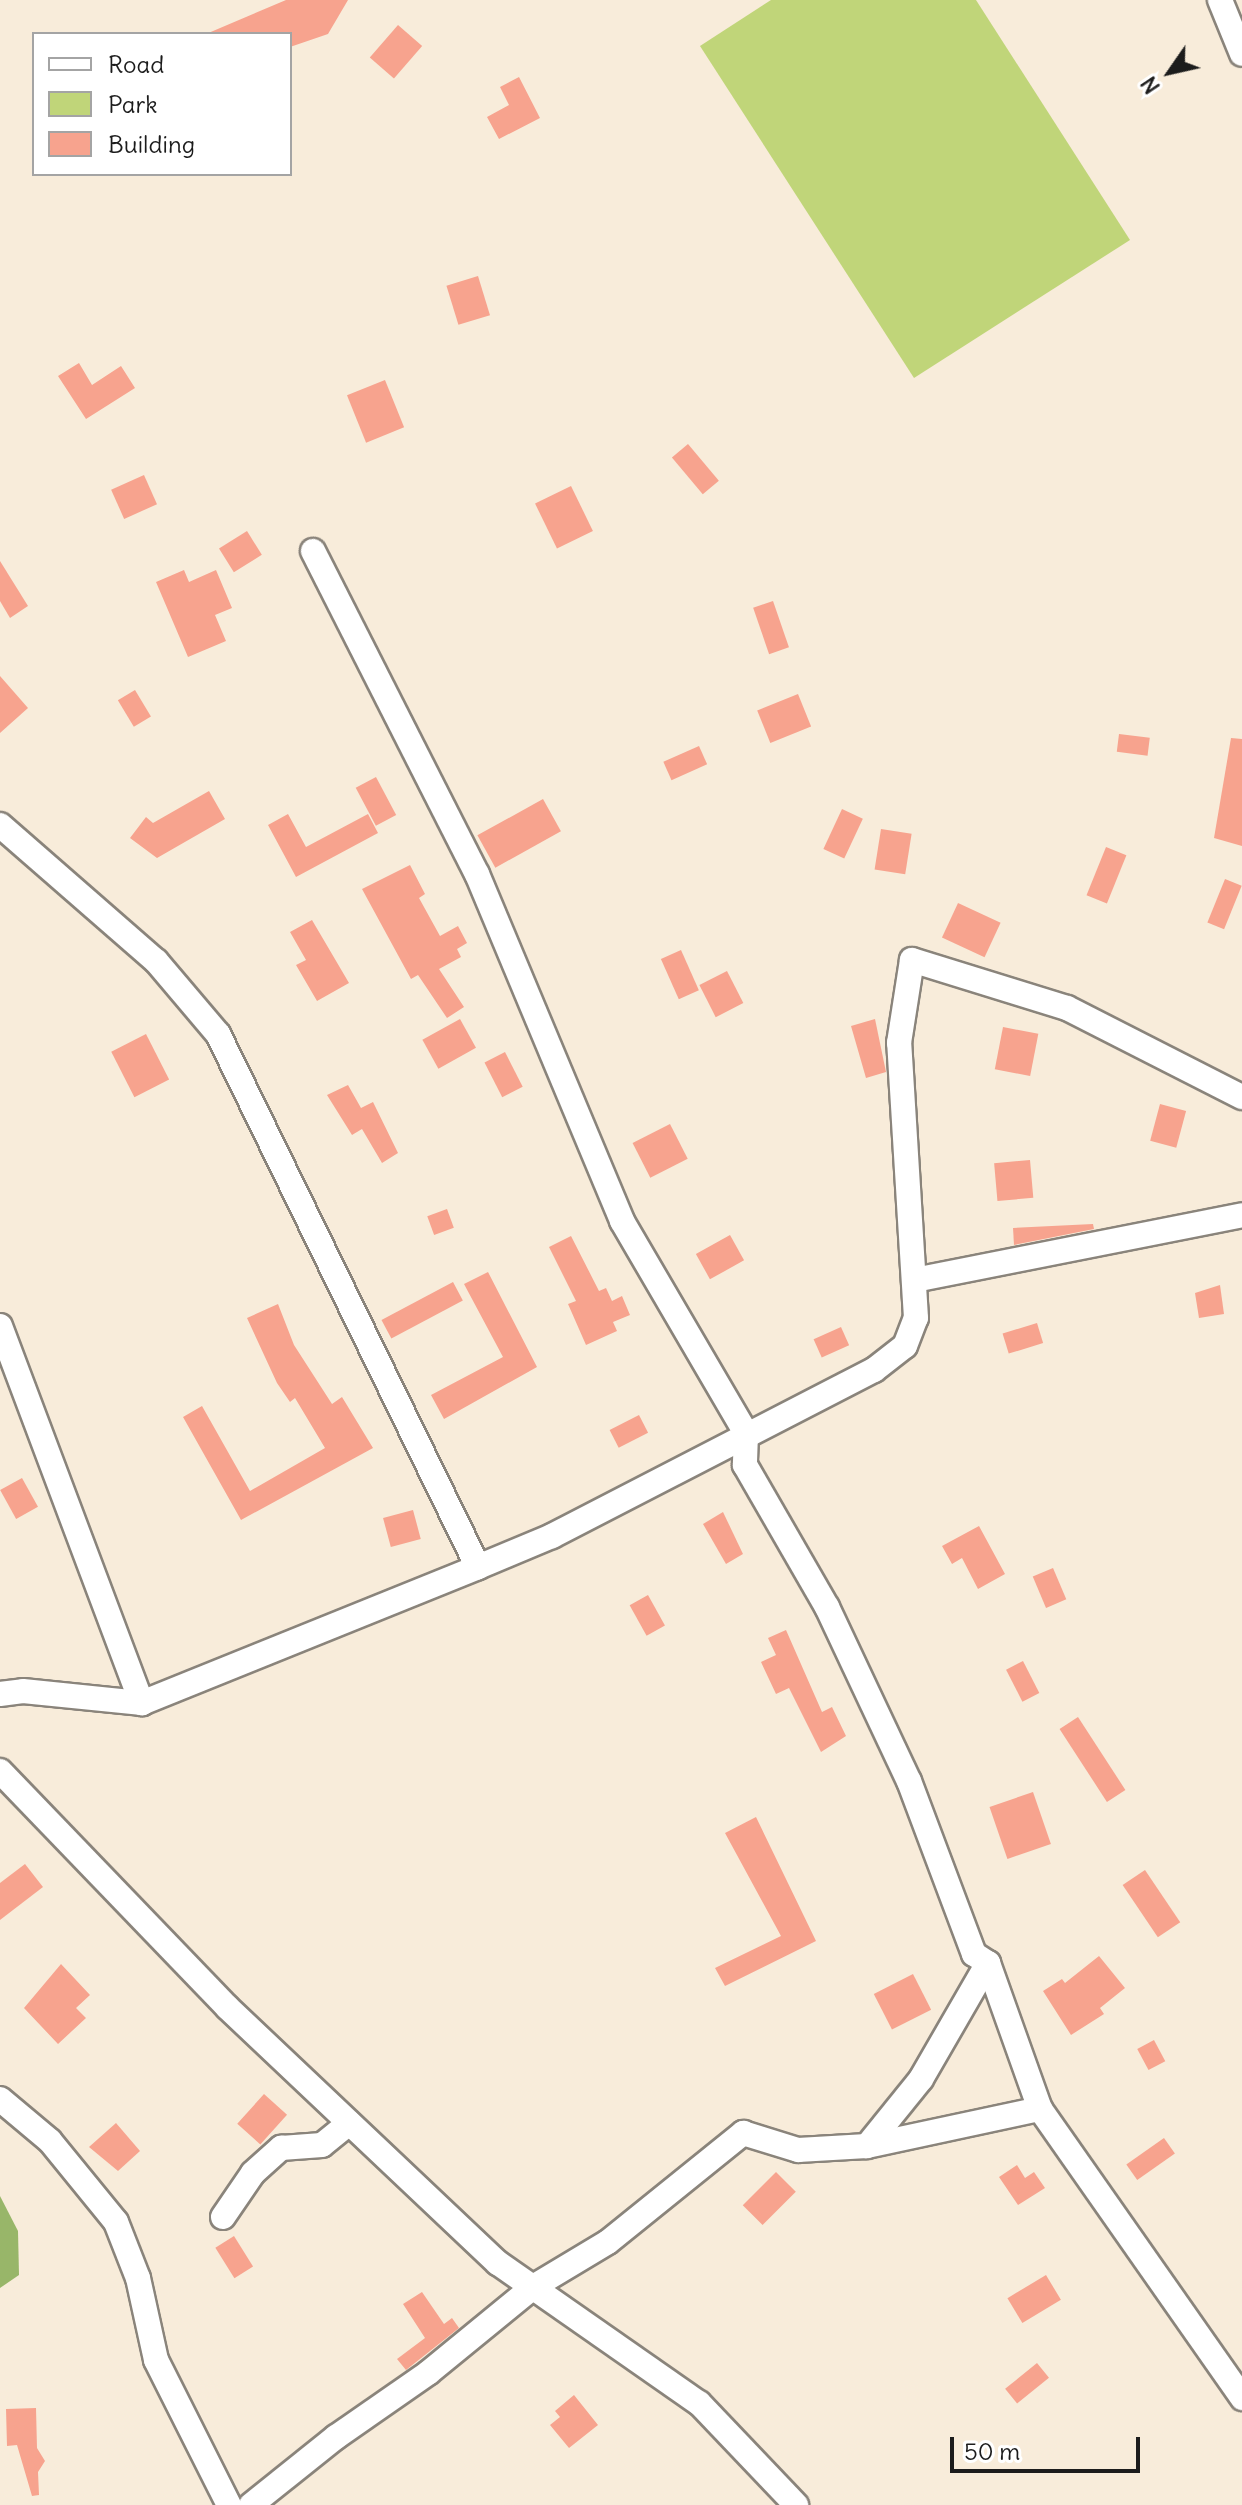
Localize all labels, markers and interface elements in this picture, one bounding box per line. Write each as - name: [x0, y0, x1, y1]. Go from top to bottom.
- legend: [32, 32, 292, 176]
- north arrow: [1130, 32, 1210, 112]
- text: Road: [108, 49, 164, 79]
- text: N: [1134, 71, 1166, 100]
- text: Park: [108, 89, 158, 119]
- text: Building: [108, 129, 195, 159]
- scale bar: [954, 2421, 1144, 2471]
- text: 50 m: [964, 2436, 1020, 2466]

